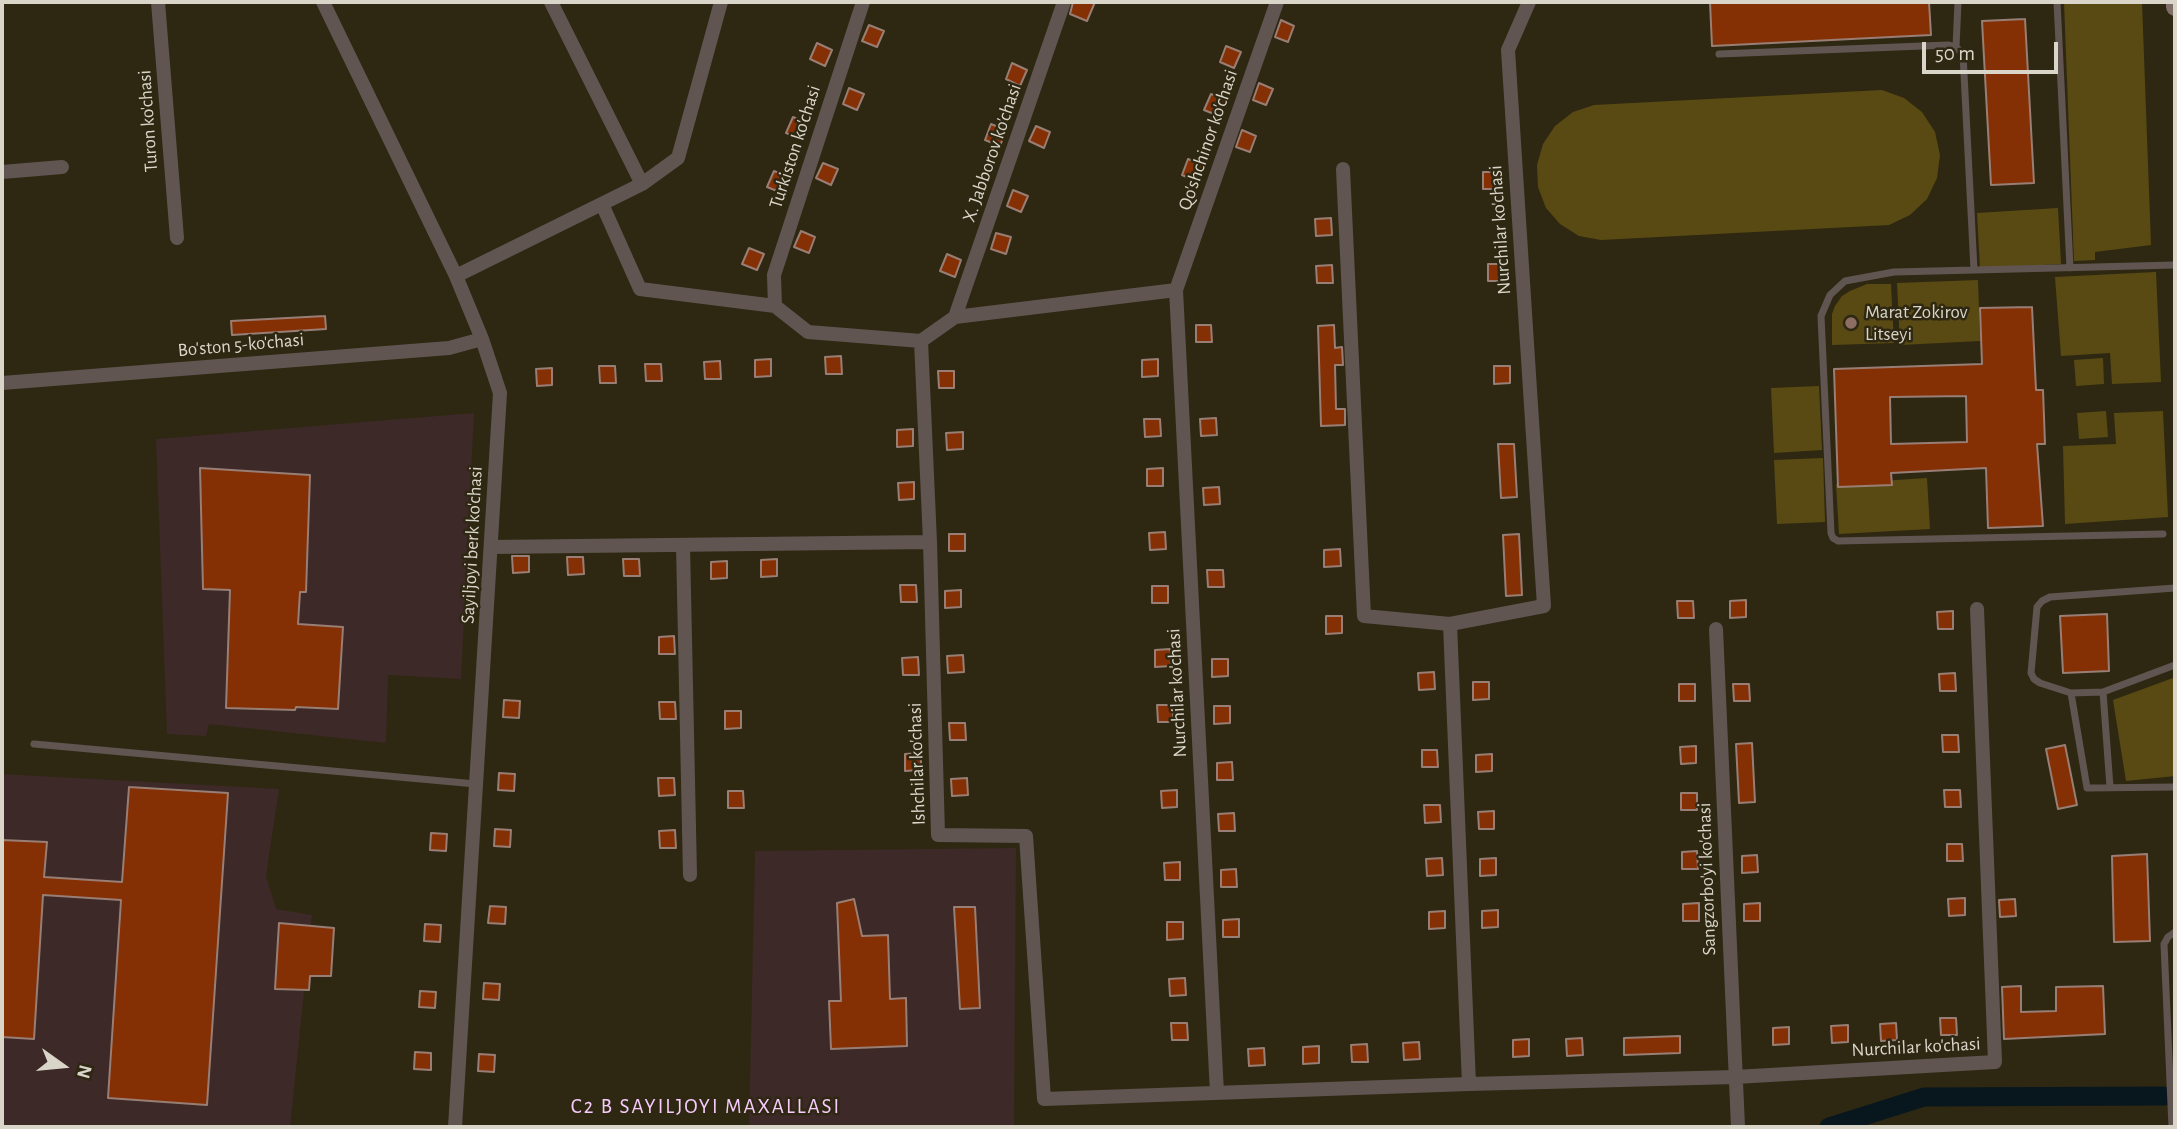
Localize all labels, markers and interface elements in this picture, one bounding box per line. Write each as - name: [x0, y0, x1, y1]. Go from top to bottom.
- scale bar: [1925, 28, 2062, 72]
- text: 50 m: [1935, 43, 1975, 64]
- street label: Qo'shchinor ko'chasi: [1173, 67, 1243, 213]
- street label: Turon ko'chasi: [133, 69, 163, 173]
- street label: X. Jabborov ko'chasi: [958, 81, 1026, 225]
- street label: Turkiston ko'chasi: [764, 82, 826, 212]
- street label: Nurchilar ko'chasi: [1484, 165, 1516, 295]
- place label: Marat Zokirov Litseyi: [1865, 301, 1968, 345]
- marker: Marat Zokirov Litseyi: [1843, 315, 1859, 331]
- street label: Bo'ston 5-ko'chasi: [177, 328, 305, 362]
- street label: Sayiljoyi berk ko'chasi: [456, 466, 488, 624]
- street label: Nurchilar ko'chasi: [1162, 628, 1192, 758]
- street label: Ishchilar ko'chasi: [903, 702, 931, 826]
- street label: Sangzorbo'yi ko'chasi: [1693, 802, 1721, 956]
- north arrow: [28, 1031, 98, 1101]
- street label: Nurchilar ko'chasi: [1851, 1032, 1981, 1062]
- text: N: [73, 1063, 95, 1080]
- district label: C2 B SAYILJOYI MAXALLASI: [574, 1094, 838, 1120]

